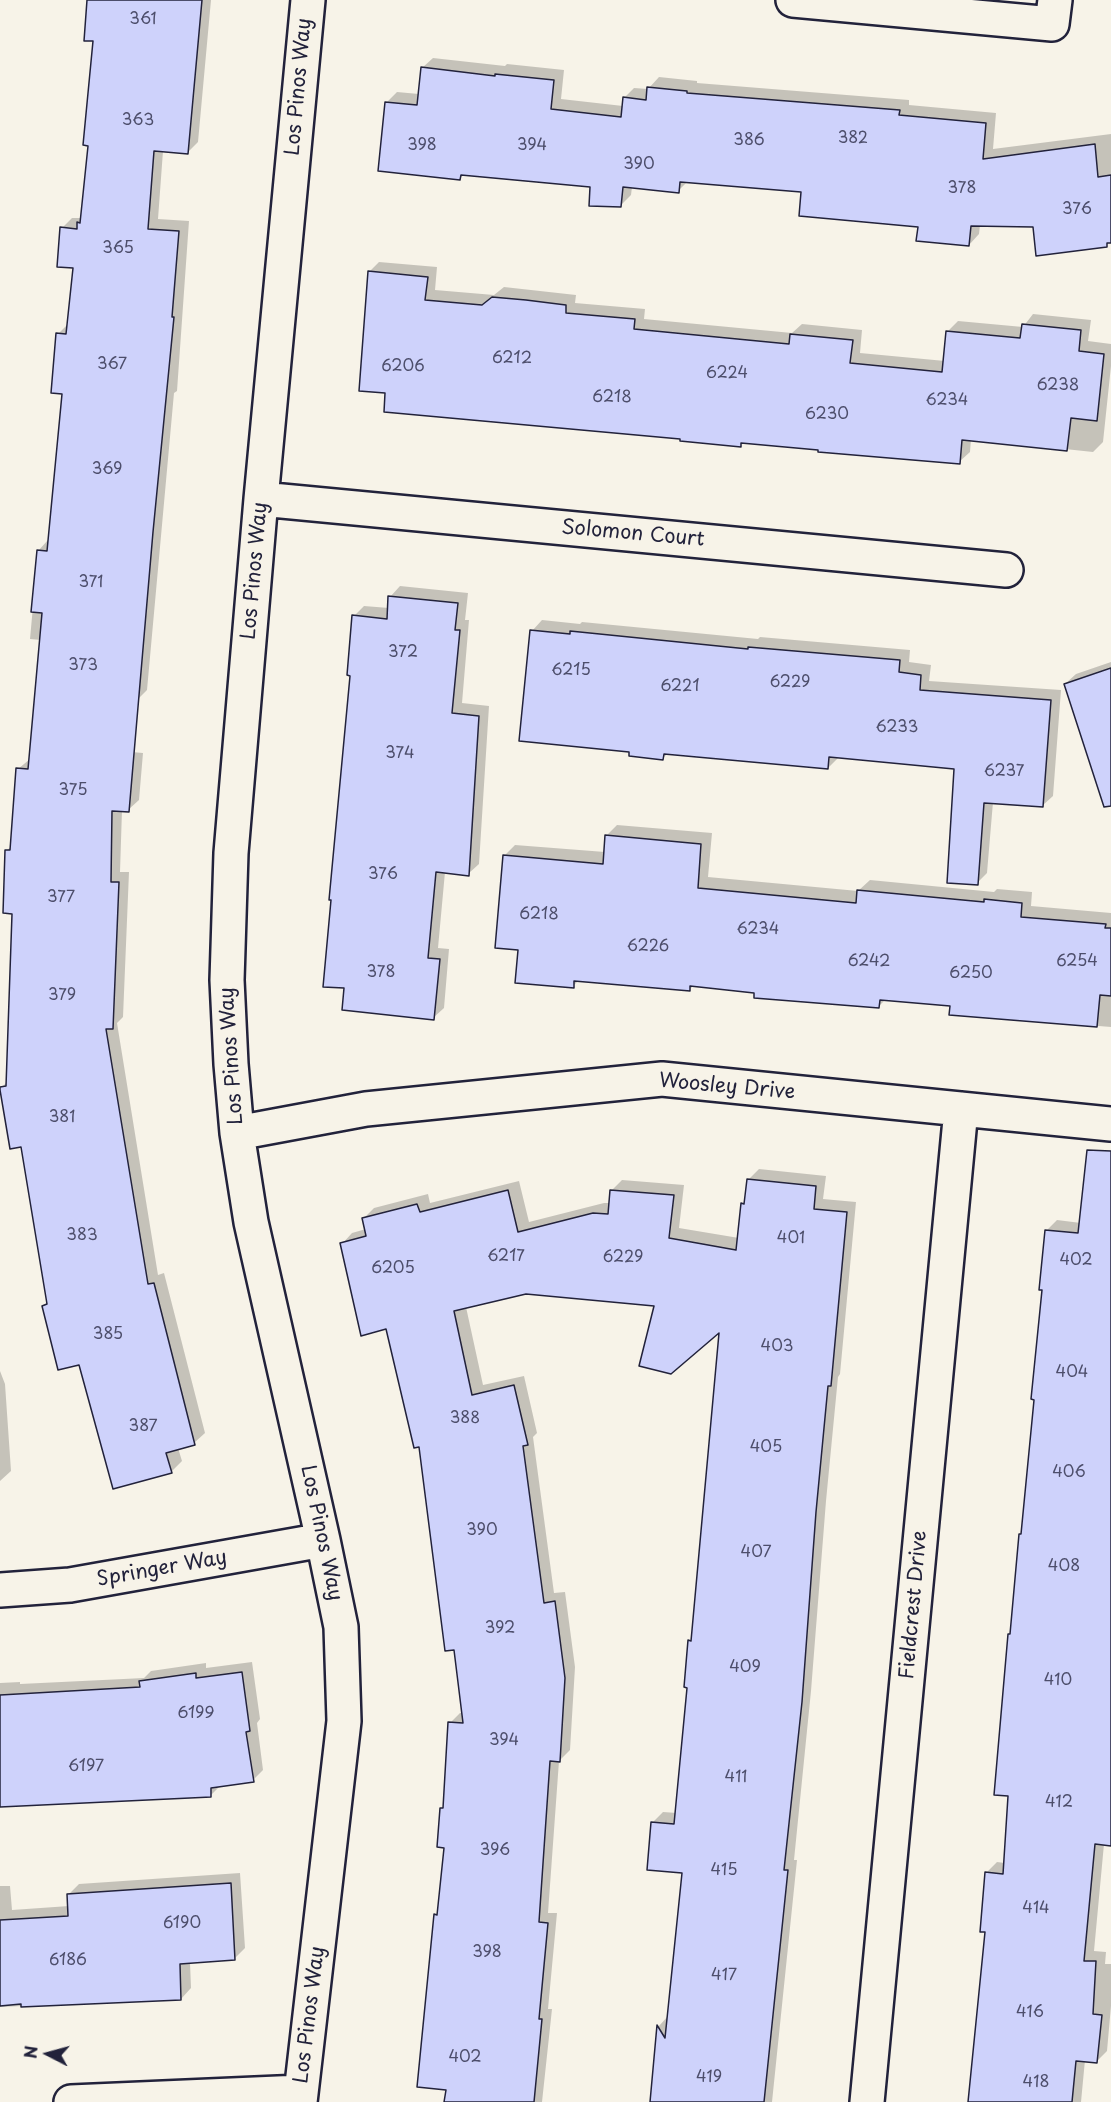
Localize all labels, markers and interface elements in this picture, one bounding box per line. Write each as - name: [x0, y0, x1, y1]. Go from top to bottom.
- house number: 361: [129, 10, 157, 30]
- street label: Los Pinos Way: [281, 17, 317, 157]
- house number: 363: [122, 111, 154, 131]
- house number: 382: [838, 129, 868, 149]
- house number: 386: [733, 131, 765, 151]
- house number: 398: [407, 136, 437, 156]
- house number: 394: [517, 136, 547, 156]
- house number: 390: [623, 155, 655, 175]
- house number: 378: [948, 179, 976, 199]
- house number: 376: [1062, 200, 1092, 220]
- house number: 365: [102, 239, 134, 259]
- house number: 6212: [492, 349, 532, 369]
- house number: 367: [97, 355, 127, 375]
- house number: 6206: [381, 357, 425, 377]
- house number: 6224: [706, 364, 748, 384]
- house number: 6238: [1037, 376, 1079, 396]
- house number: 6218: [592, 388, 632, 408]
- house number: 6234: [926, 391, 968, 411]
- house number: 6230: [805, 405, 849, 425]
- house number: 369: [92, 460, 122, 480]
- street label: Los Pinos Way: [237, 501, 273, 641]
- street label: Solomon Court: [561, 516, 705, 552]
- house number: 371: [79, 573, 103, 593]
- house number: 372: [388, 643, 418, 663]
- house number: 373: [68, 656, 98, 676]
- house number: 6215: [551, 661, 591, 681]
- house number: 6229: [770, 673, 810, 693]
- house number: 6221: [660, 677, 700, 697]
- house number: 6233: [876, 718, 918, 738]
- house number: 374: [385, 744, 415, 764]
- house number: 6237: [984, 762, 1024, 782]
- house number: 375: [58, 781, 88, 801]
- house number: 376: [368, 865, 398, 885]
- house number: 377: [47, 888, 75, 908]
- house number: 6218: [519, 905, 559, 925]
- house number: 6234: [737, 920, 779, 940]
- house number: 6226: [627, 937, 669, 957]
- house number: 6242: [848, 952, 890, 972]
- house number: 6254: [1056, 952, 1098, 972]
- house number: 378: [367, 963, 395, 983]
- house number: 6250: [949, 964, 993, 984]
- house number: 379: [48, 986, 76, 1006]
- street label: Los Pinos Way: [215, 986, 249, 1126]
- street label: Woosley Drive: [658, 1069, 796, 1105]
- house number: 381: [49, 1108, 75, 1128]
- house number: 383: [66, 1226, 98, 1246]
- house number: 401: [777, 1229, 805, 1249]
- house number: 6217: [487, 1247, 525, 1267]
- house number: 6229: [603, 1248, 643, 1268]
- house number: 402: [1059, 1251, 1093, 1271]
- house number: 6205: [371, 1259, 415, 1279]
- house number: 385: [93, 1325, 123, 1345]
- house number: 403: [761, 1337, 793, 1357]
- house number: 404: [1056, 1363, 1088, 1383]
- house number: 388: [450, 1409, 480, 1429]
- house number: 387: [129, 1417, 157, 1437]
- house number: 405: [750, 1438, 782, 1458]
- street label: Los Pinos Way: [295, 1463, 347, 1603]
- house number: 406: [1052, 1463, 1086, 1483]
- house number: 390: [466, 1521, 498, 1541]
- street label: Fieldcrest Drive: [896, 1530, 932, 1680]
- house number: 407: [741, 1543, 771, 1563]
- street label: Springer Way: [95, 1546, 229, 1592]
- house number: 408: [1048, 1557, 1080, 1577]
- house number: 392: [485, 1619, 515, 1639]
- house number: 409: [729, 1658, 761, 1678]
- house number: 410: [1044, 1671, 1072, 1691]
- house number: 6199: [177, 1704, 215, 1724]
- house number: 394: [489, 1731, 519, 1751]
- house number: 6197: [68, 1757, 104, 1777]
- house number: 411: [725, 1768, 747, 1788]
- house number: 412: [1045, 1793, 1073, 1813]
- house number: 396: [480, 1841, 510, 1861]
- house number: 415: [710, 1861, 738, 1881]
- house number: 414: [1022, 1899, 1050, 1919]
- house number: 6190: [163, 1914, 201, 1934]
- house number: 398: [472, 1943, 502, 1963]
- street label: Los Pinos Way: [290, 1945, 330, 2085]
- house number: 6186: [49, 1951, 87, 1971]
- house number: 417: [711, 1966, 737, 1986]
- house number: 416: [1016, 2003, 1044, 2023]
- north arrow: [18, 2024, 78, 2084]
- text: N: [18, 2045, 43, 2060]
- house number: 402: [448, 2048, 482, 2068]
- house number: 419: [696, 2068, 722, 2088]
- house number: 418: [1023, 2073, 1049, 2093]

